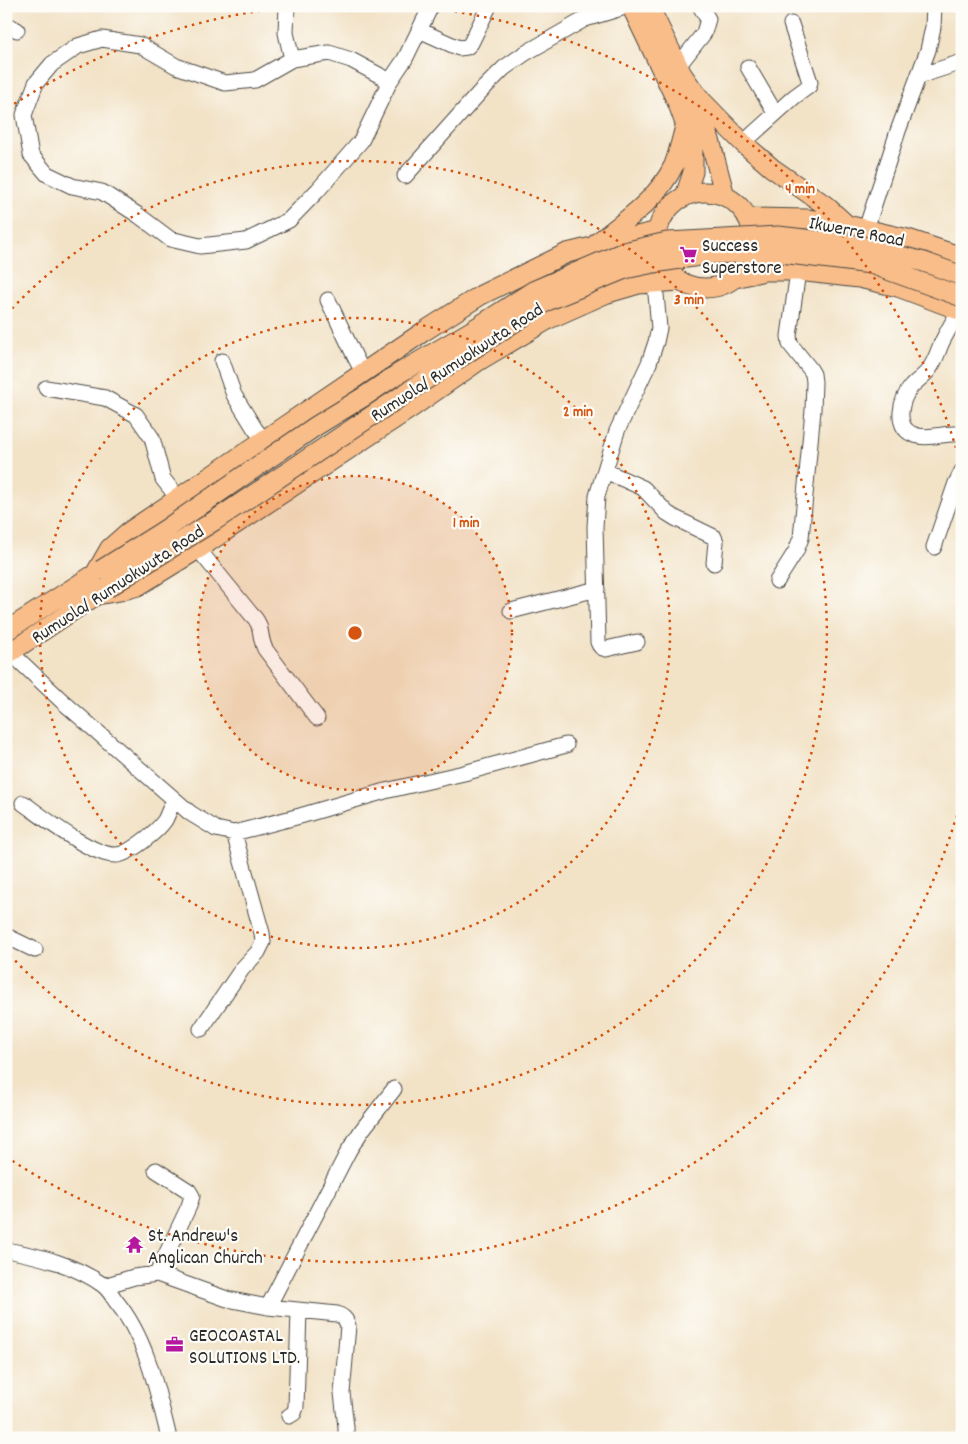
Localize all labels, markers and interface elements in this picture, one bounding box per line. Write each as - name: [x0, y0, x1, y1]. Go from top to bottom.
- text: 4 min: [785, 179, 815, 201]
- street label: Ikwerre Road: [806, 211, 906, 256]
- place label: Success Superstore: [702, 234, 782, 283]
- supermarket icon: Success Superstore: [678, 245, 698, 265]
- text: 3 min: [674, 290, 704, 312]
- street label: Rumuola/ Rumuokwuta Road: [366, 298, 550, 430]
- text: 2 min: [563, 402, 593, 424]
- text: 1 min: [453, 513, 479, 535]
- street label: Rumuola/ Rumuokwuta Road: [27, 520, 211, 652]
- centre of rings: [346, 624, 364, 642]
- place label: St. Andrew's Anglican Church: [148, 1224, 263, 1273]
- temple icon: St. Andrew's Anglican Church: [124, 1235, 144, 1255]
- place label: GEOCOASTAL SOLUTIONS LTD.: [189, 1324, 300, 1373]
- office icon: GEOCOASTAL SOLUTIONS LTD.: [165, 1335, 185, 1355]

